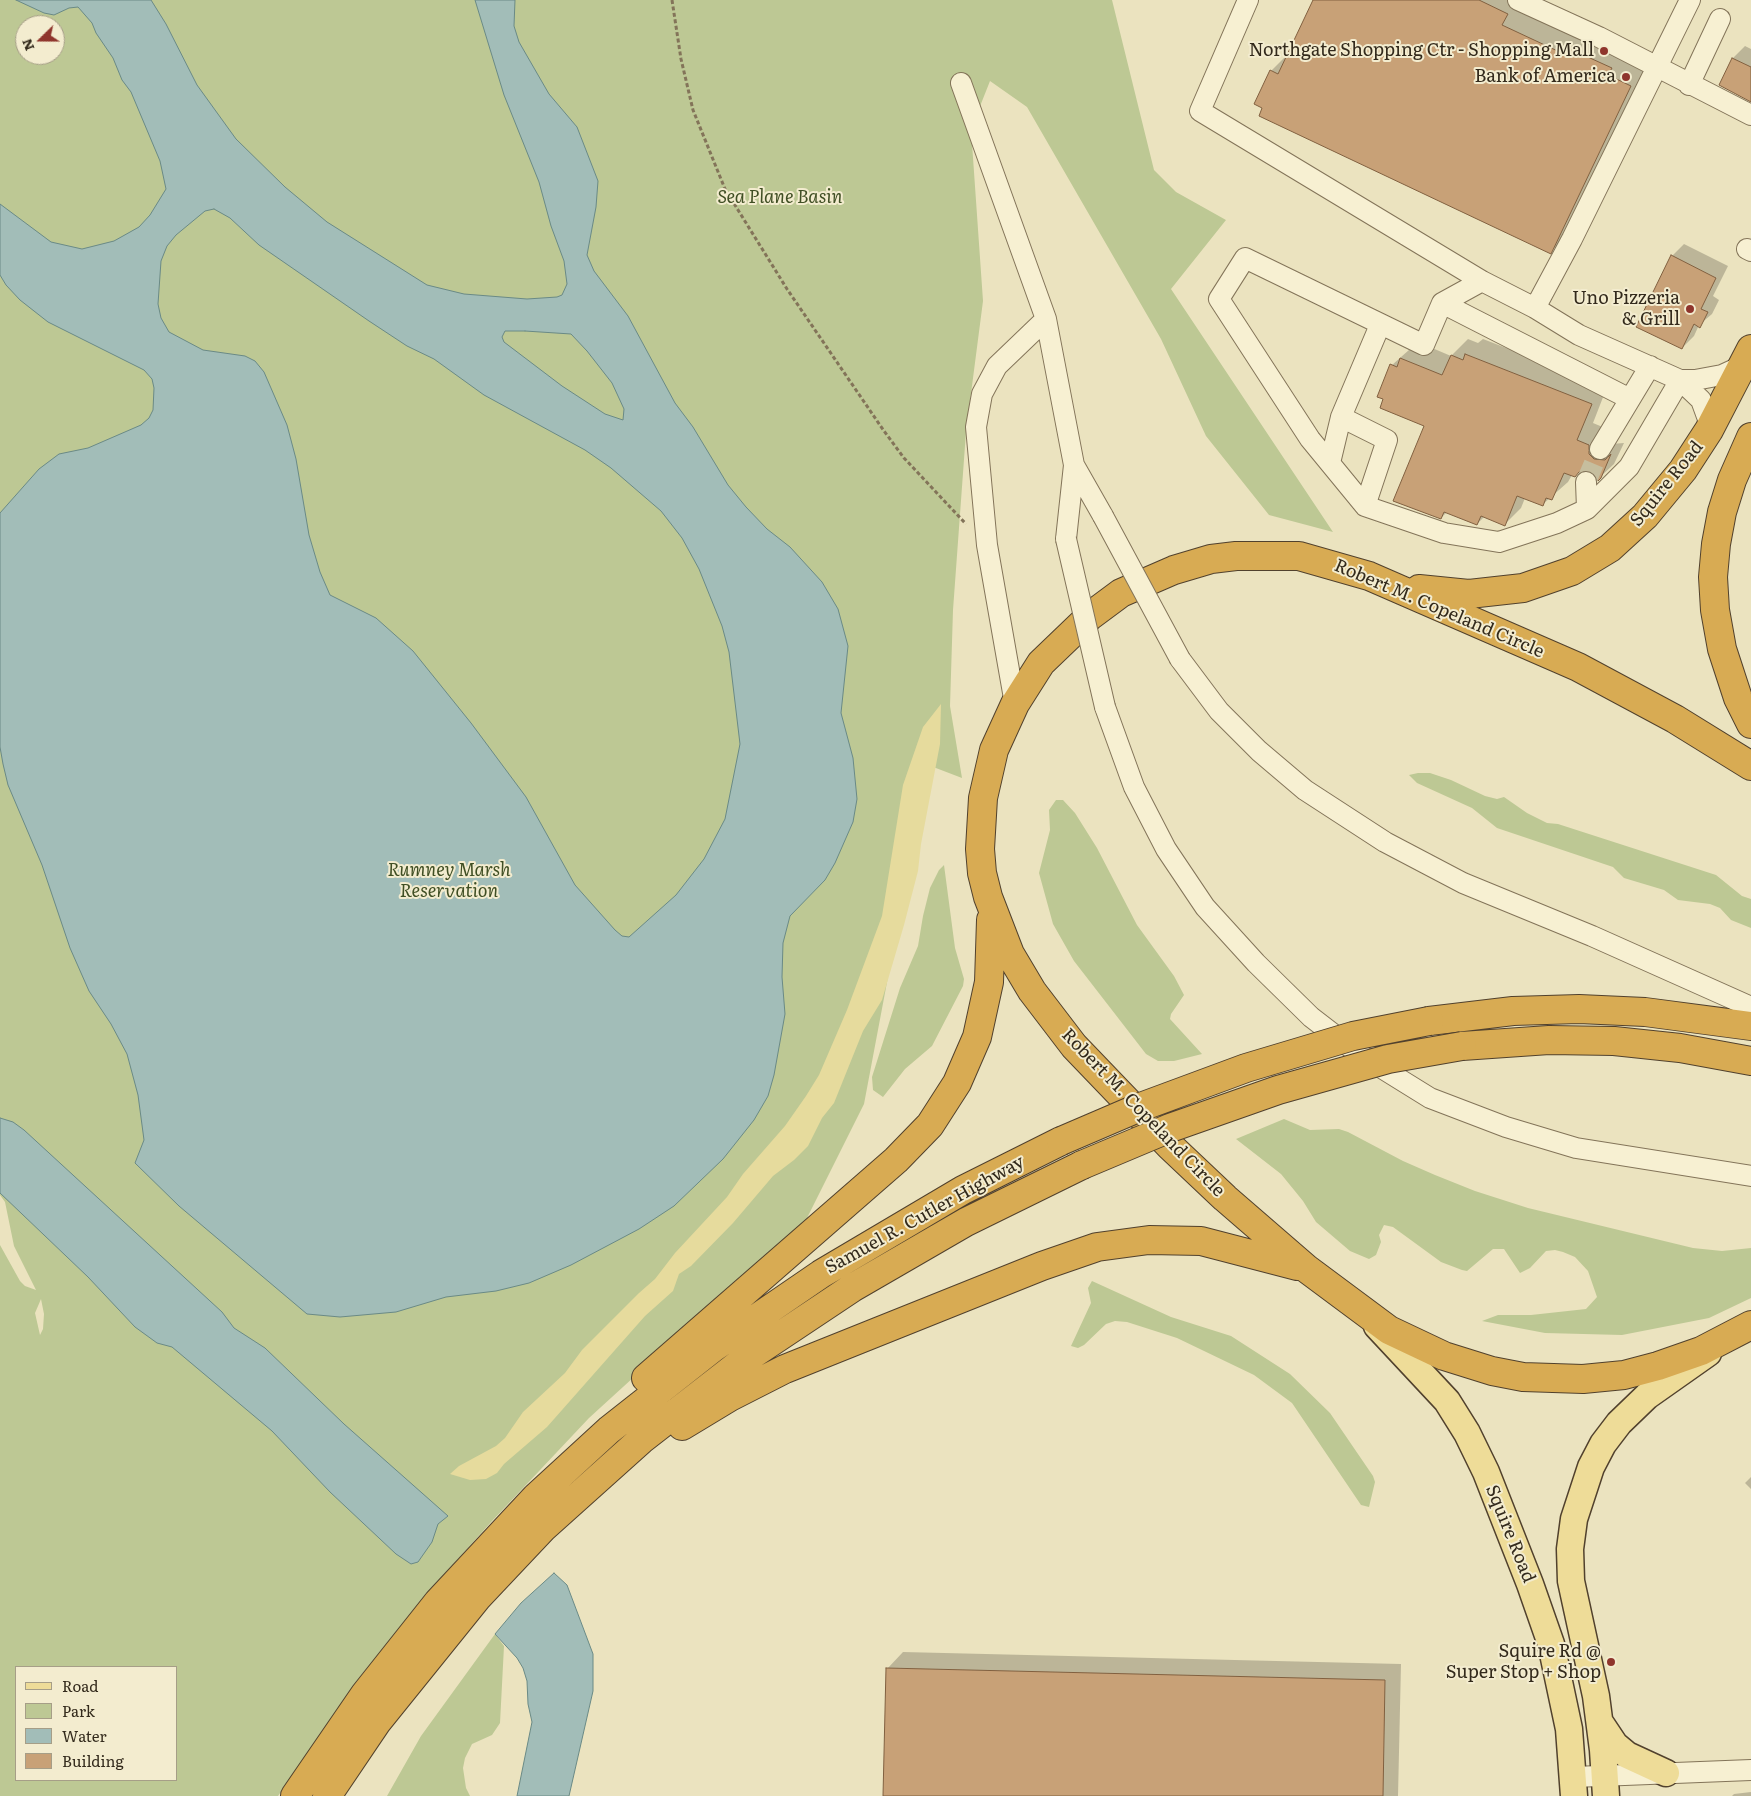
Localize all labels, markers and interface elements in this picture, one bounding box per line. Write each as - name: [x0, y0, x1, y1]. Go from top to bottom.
- north arrow: [15, 15, 65, 65]
- text: N: [16, 36, 38, 54]
- place label: Northgate Shopping Ctr - Shopping Mall: [1249, 40, 1594, 62]
- marker: Northgate Shopping Ctr - Shopping Mall: [1598, 45, 1610, 57]
- place label: Bank of America: [1474, 66, 1616, 88]
- marker: Bank of America: [1620, 71, 1632, 83]
- park label: Sea Plane Basin: [718, 187, 842, 209]
- place label: Uno Pizzeria & Grill: [1572, 288, 1680, 330]
- marker: Uno Pizzeria & Grill: [1684, 303, 1696, 315]
- street label: Squire Road: [1626, 437, 1708, 531]
- street label: Robert M. Copeland Circle: [1331, 555, 1547, 663]
- park label: Rumney Marsh Reservation: [387, 860, 511, 902]
- street label: Robert M. Copeland Circle: [1057, 1024, 1229, 1202]
- street label: Samuel R. Cutler Highway: [822, 1151, 1028, 1279]
- street label: Squire Road: [1481, 1482, 1539, 1586]
- place label: Squire Rd @ Super Stop + Shop: [1446, 1641, 1601, 1684]
- marker: Squire Rd @ Super Stop + Shop: [1605, 1656, 1617, 1668]
- legend: [15, 1666, 178, 1781]
- text: Road: [62, 1674, 98, 1697]
- text: Park: [62, 1699, 95, 1722]
- text: Water: [62, 1724, 107, 1747]
- text: Building: [62, 1749, 124, 1772]

